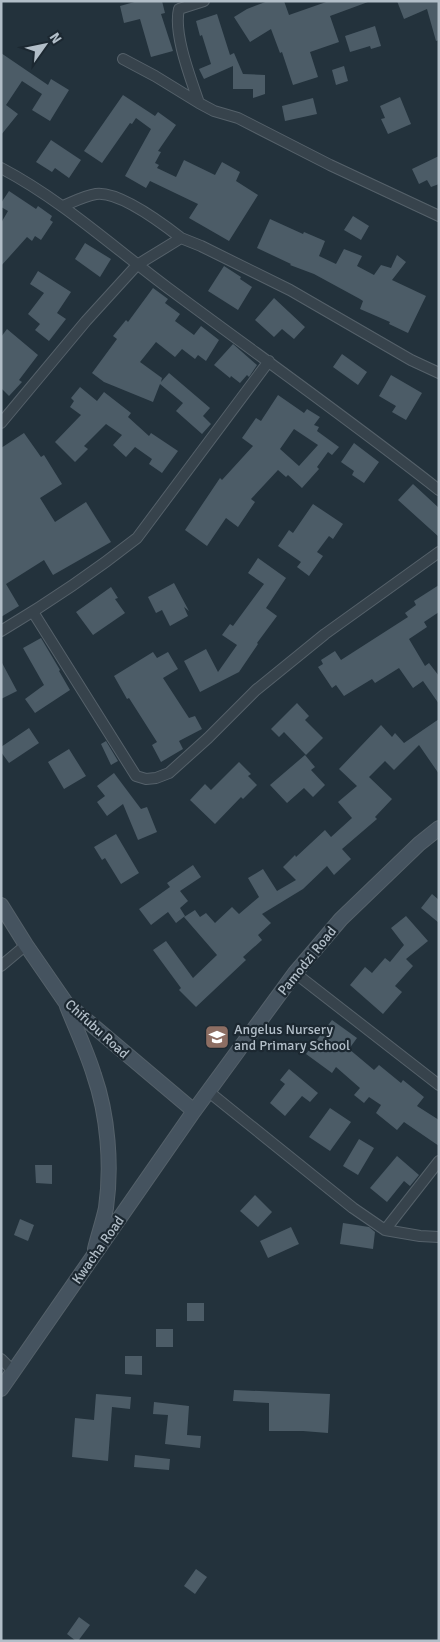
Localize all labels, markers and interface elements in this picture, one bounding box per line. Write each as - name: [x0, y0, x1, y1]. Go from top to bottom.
- north arrow: [20, 20, 70, 70]
- text: N: [46, 29, 65, 47]
- street label: Pamodzi Road: [274, 923, 340, 999]
- street label: Chifubu Road: [61, 996, 133, 1062]
- place label: Angelus Nursery and Primary School: [234, 1021, 350, 1054]
- school or university icon: Angelus Nursery and Primary School: [204, 1024, 230, 1050]
- street label: Kwacha Road: [68, 1213, 128, 1287]

